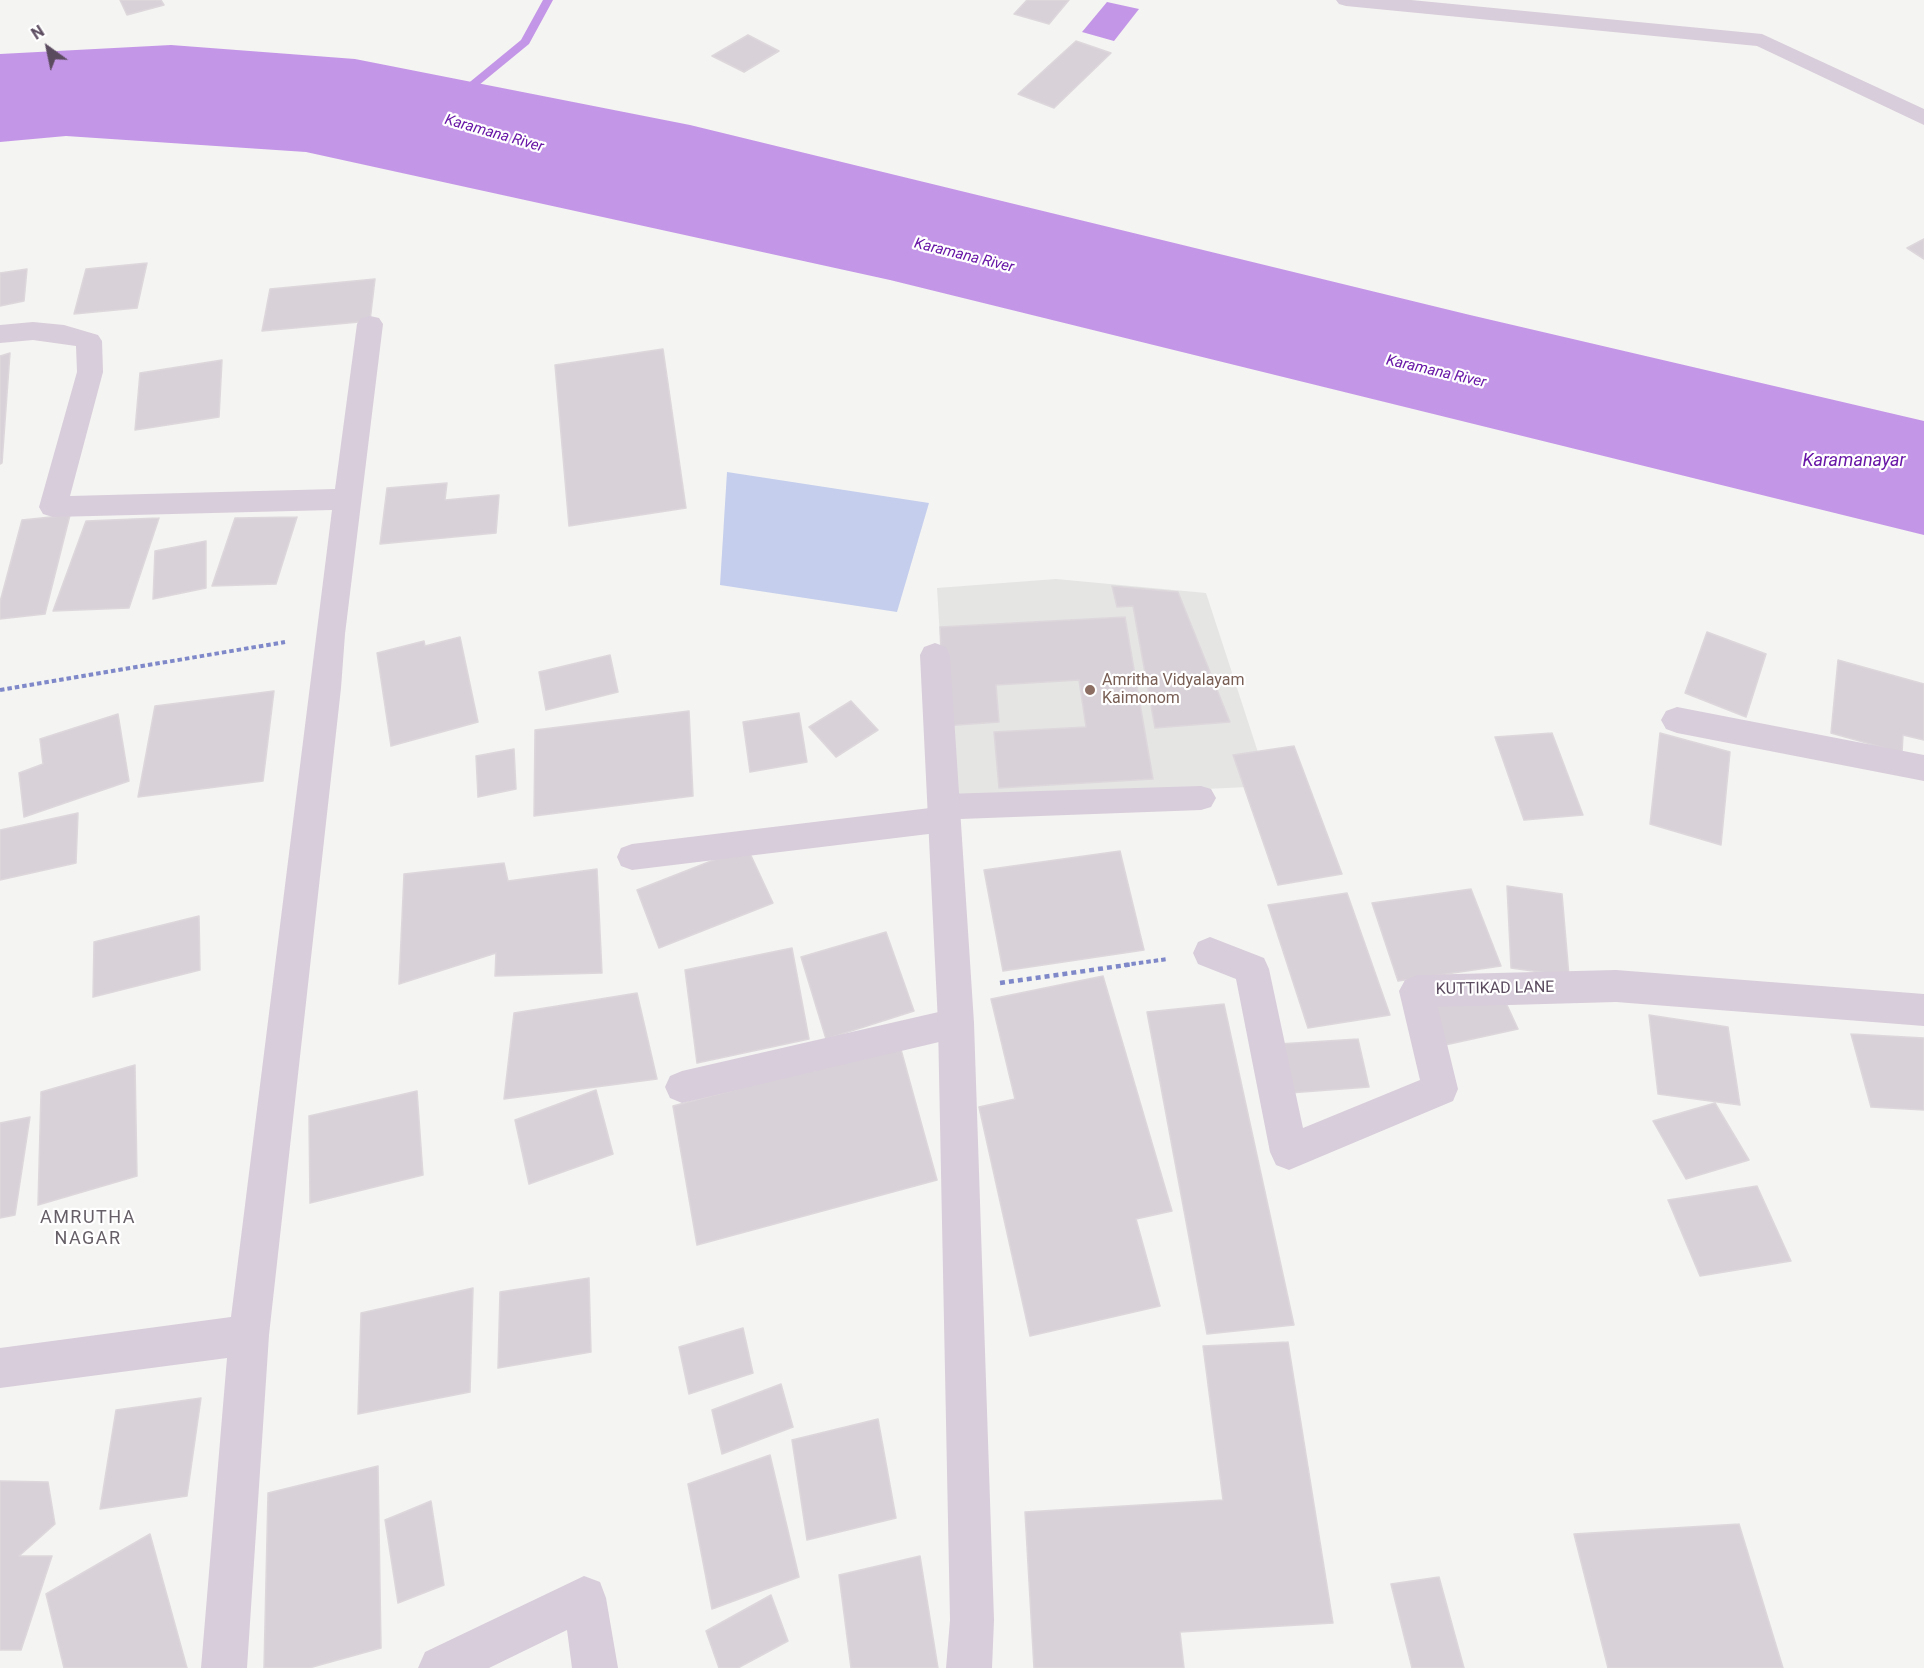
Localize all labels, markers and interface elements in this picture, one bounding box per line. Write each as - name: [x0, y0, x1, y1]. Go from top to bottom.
- north arrow: [18, 18, 78, 78]
- text: N: [28, 21, 48, 44]
- water label: Karamana River: [442, 111, 546, 157]
- water label: Karamana River: [912, 235, 1016, 277]
- water label: Karamana River: [1384, 352, 1488, 392]
- water label: Karamanayar: [1803, 450, 1905, 472]
- place label: Amritha Vidyalayam Kaimonom: [1102, 671, 1244, 709]
- marker: Amritha Vidyalayam Kaimonom: [1083, 683, 1097, 697]
- street label: KUTTIKAD LANE: [1436, 978, 1554, 1000]
- district label: AMRUTHA NAGAR: [40, 1207, 136, 1250]

